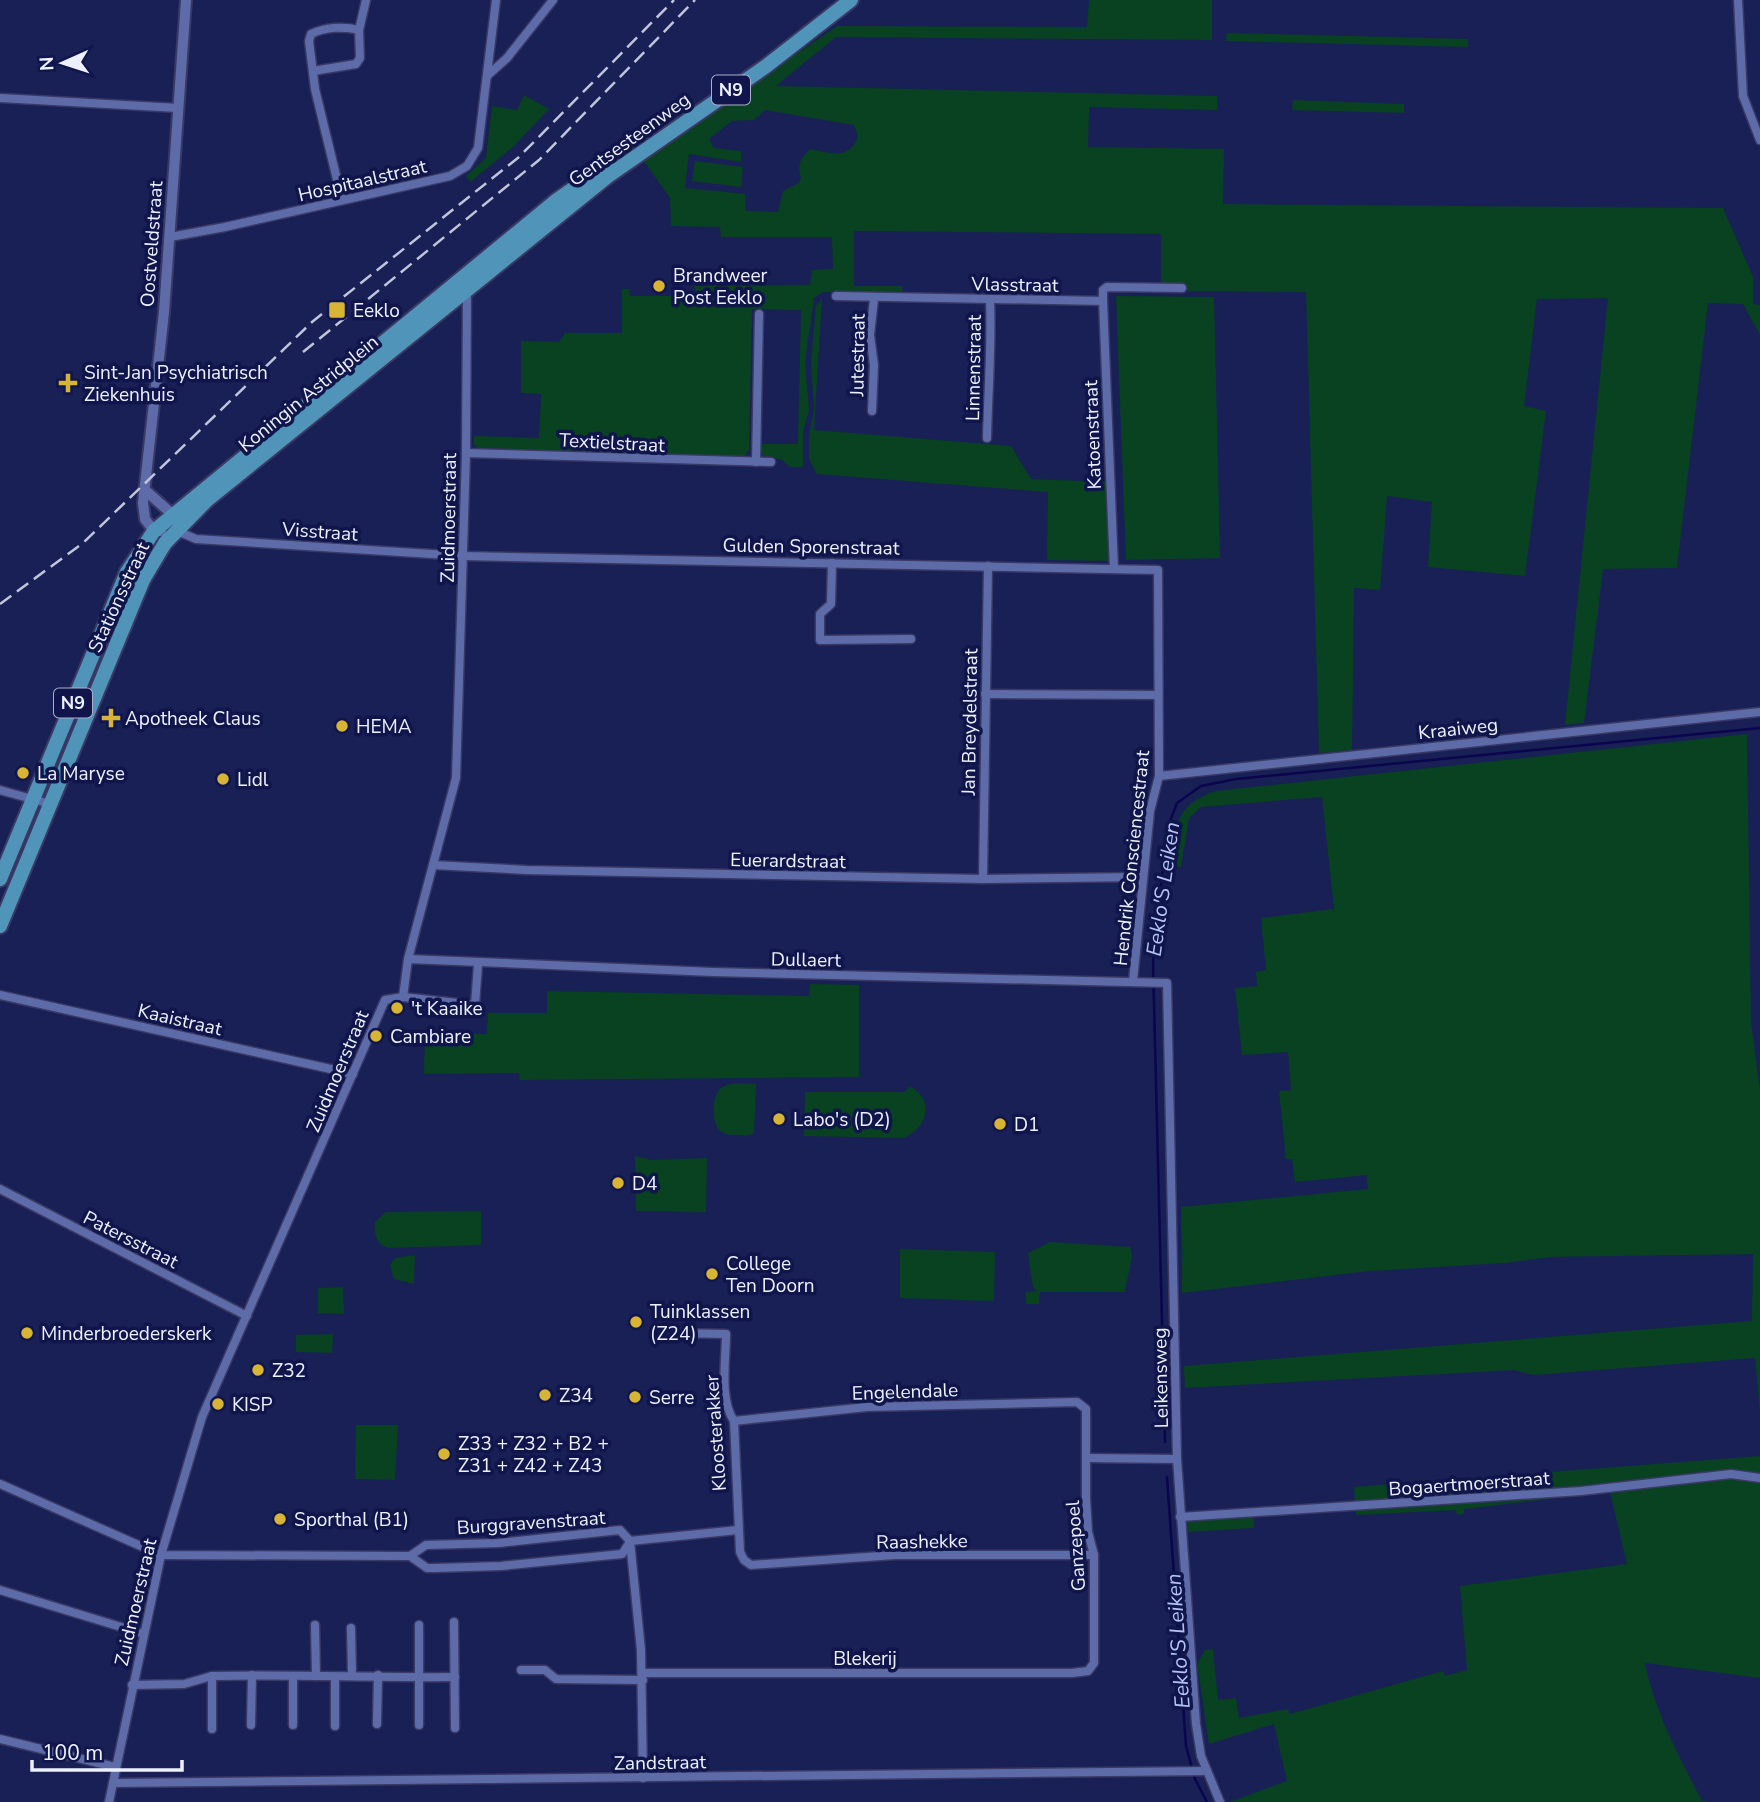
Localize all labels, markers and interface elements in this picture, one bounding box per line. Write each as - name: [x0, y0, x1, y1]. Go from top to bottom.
- north arrow: [28, 28, 98, 98]
- text: N: [34, 56, 60, 72]
- road number: N9: [712, 76, 750, 104]
- street label: Gentsesteenweg: [564, 87, 696, 193]
- street label: Hospitaalstraat: [295, 153, 429, 208]
- street label: Oostveldstraat: [135, 180, 169, 308]
- place label: Brandweer Post Eeklo: [673, 263, 768, 311]
- street label: Vlasstraat: [970, 271, 1059, 299]
- marker: Brandweer Post Eeklo: [651, 278, 667, 294]
- place label: Eeklo: [353, 298, 400, 324]
- marker: Eeklo: [327, 300, 347, 320]
- street label: Jutestraat: [844, 313, 872, 398]
- street label: Linnenstraat: [960, 314, 988, 421]
- street label: Koningin Astridplein: [233, 329, 384, 458]
- place label: Sint-Jan Psychiatrisch Ziekenhuis: [84, 360, 268, 408]
- marker: Sint-Jan Psychiatrisch Ziekenhuis: [58, 373, 78, 393]
- street label: Katoenstraat: [1078, 380, 1108, 490]
- street label: Textielstraat: [558, 427, 666, 459]
- street label: Zuidmoerstraat: [435, 452, 463, 583]
- street label: Visstraat: [280, 516, 359, 548]
- street label: Gulden Sporenstraat: [722, 532, 900, 562]
- street label: Stationsstraat: [82, 538, 156, 657]
- street label: Jan Breydelstraat: [956, 648, 984, 797]
- road number: N9: [54, 688, 92, 718]
- place label: Apotheek Claus: [125, 706, 261, 732]
- marker: Apotheek Claus: [103, 710, 119, 726]
- street label: Kraaiweg: [1417, 712, 1499, 746]
- place label: HEMA: [356, 714, 412, 740]
- marker: HEMA: [334, 718, 350, 734]
- street label: Hendrik Consciencestraat: [1108, 749, 1156, 967]
- place label: La Maryse: [37, 761, 125, 787]
- marker: La Maryse: [15, 765, 31, 781]
- place label: Lidl: [237, 767, 269, 793]
- marker: Lidl: [215, 771, 231, 787]
- water label: Eeklo'S Leiken: [1140, 820, 1186, 958]
- street label: Euerardstraat: [730, 847, 846, 875]
- street label: Dullaert: [771, 946, 842, 974]
- place label: 't Kaaike: [411, 996, 483, 1022]
- street label: Kaaistraat: [135, 998, 225, 1042]
- marker: 't Kaaike: [389, 1000, 405, 1016]
- street label: Zuidmoerstraat: [301, 1006, 375, 1136]
- place label: Cambiare: [390, 1024, 471, 1050]
- marker: Cambiare: [368, 1028, 384, 1044]
- place label: Labo's (D2): [793, 1107, 891, 1133]
- marker: Labo's (D2): [771, 1111, 787, 1127]
- place label: D1: [1014, 1112, 1040, 1138]
- marker: D1: [992, 1116, 1008, 1132]
- place label: D4: [632, 1171, 658, 1197]
- marker: D4: [610, 1175, 626, 1191]
- street label: Patersstraat: [79, 1205, 183, 1275]
- place label: College Ten Doorn: [726, 1251, 815, 1299]
- marker: College Ten Doorn: [704, 1266, 720, 1282]
- place label: Tuinklassen (Z24): [650, 1299, 750, 1347]
- marker: Tuinklassen (Z24): [628, 1314, 644, 1330]
- place label: Minderbroederskerk: [41, 1321, 212, 1347]
- marker: Minderbroederskerk: [19, 1325, 35, 1341]
- street label: Leikensweg: [1147, 1327, 1175, 1429]
- place label: Z32: [272, 1358, 306, 1384]
- marker: Z32: [250, 1362, 266, 1378]
- street label: Kloosterakker: [699, 1374, 733, 1492]
- street label: Engelendale: [851, 1377, 959, 1407]
- place label: Z34: [559, 1383, 593, 1409]
- place label: Serre: [649, 1385, 694, 1411]
- marker: Z34: [537, 1387, 553, 1403]
- marker: Serre: [627, 1389, 643, 1405]
- place label: KISP: [232, 1392, 272, 1418]
- marker: KISP: [210, 1396, 226, 1412]
- place label: Z33 + Z32 + B2 + Z31 + Z42 + Z43: [458, 1431, 609, 1479]
- marker: Z33 + Z32 + B2 + Z31 + Z42 + Z43: [436, 1446, 452, 1462]
- street label: Bogaertmoerstraat: [1388, 1465, 1551, 1503]
- street label: Ganzepoel: [1060, 1499, 1092, 1592]
- street label: Burggravenstraat: [456, 1505, 607, 1541]
- place label: Sporthal (B1): [294, 1507, 409, 1533]
- marker: Sporthal (B1): [272, 1511, 288, 1527]
- street label: Raashekke: [876, 1528, 968, 1556]
- street label: Zuidmoerstraat: [109, 1536, 163, 1668]
- water label: Eeklo'S Leiken: [1159, 1573, 1197, 1709]
- street label: Blekerij: [833, 1646, 897, 1672]
- scale bar: [32, 1728, 182, 1772]
- text: 100 m: [42, 1739, 103, 1767]
- street label: Zandstraat: [614, 1749, 707, 1777]

